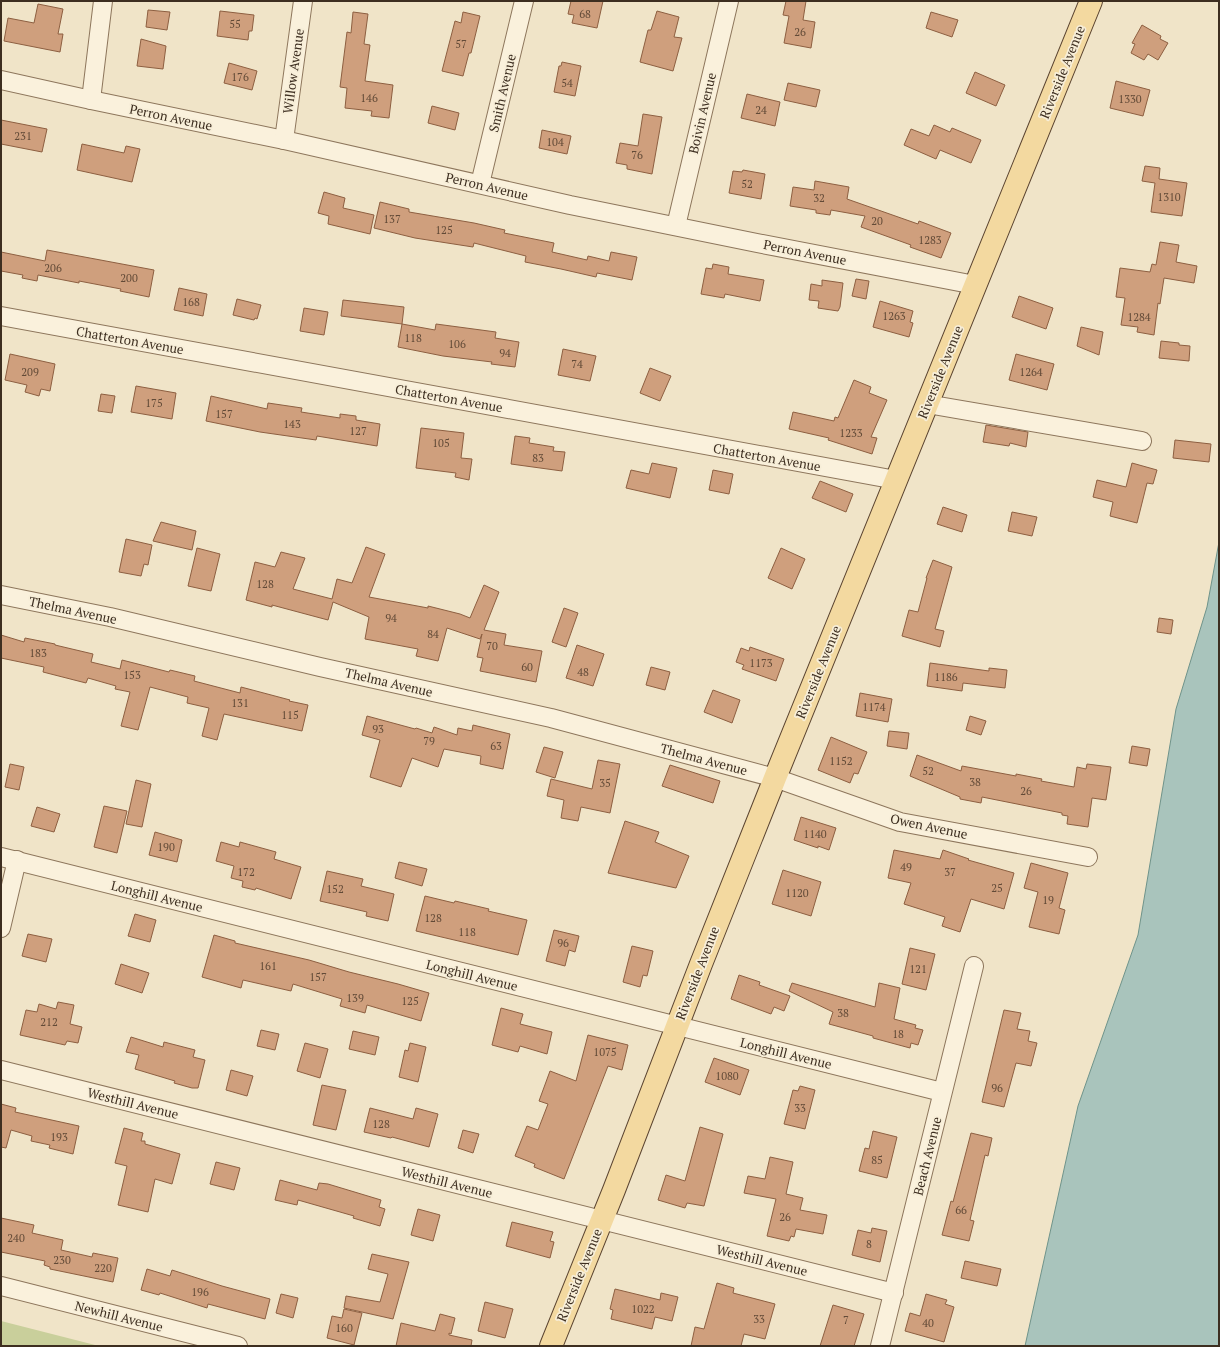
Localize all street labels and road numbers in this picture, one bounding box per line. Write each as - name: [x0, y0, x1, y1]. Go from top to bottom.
- street label: Riverside Avenue: [1035, 23, 1089, 121]
- street label: Willow Avenue: [278, 27, 308, 115]
- street label: Smith Avenue: [484, 52, 520, 134]
- street label: Boivin Avenue: [684, 71, 720, 155]
- street label: Perron Avenue: [128, 99, 214, 135]
- street label: Perron Avenue: [444, 168, 530, 204]
- street label: Perron Avenue: [762, 235, 848, 269]
- street label: Chatterton Avenue: [75, 322, 185, 358]
- street label: Riverside Avenue: [913, 323, 967, 421]
- street label: Chatterton Avenue: [394, 380, 504, 416]
- street label: Chatterton Avenue: [712, 439, 822, 475]
- street label: Thelma Avenue: [27, 592, 119, 628]
- street label: Riverside Avenue: [791, 623, 845, 721]
- street label: Thelma Avenue: [343, 663, 435, 701]
- street label: Thelma Avenue: [658, 739, 750, 779]
- street label: Owen Avenue: [889, 809, 969, 843]
- street label: Longhill Avenue: [109, 876, 205, 916]
- street label: Riverside Avenue: [671, 924, 723, 1022]
- street label: Longhill Avenue: [424, 955, 520, 995]
- street label: Longhill Avenue: [738, 1033, 834, 1073]
- street label: Westhill Avenue: [86, 1083, 180, 1123]
- street label: Beach Avenue: [909, 1115, 945, 1197]
- street label: Westhill Avenue: [400, 1162, 494, 1202]
- street label: Riverside Avenue: [552, 1226, 606, 1324]
- street label: Westhill Avenue: [715, 1240, 809, 1280]
- street label: Newhill Avenue: [73, 1296, 165, 1336]

